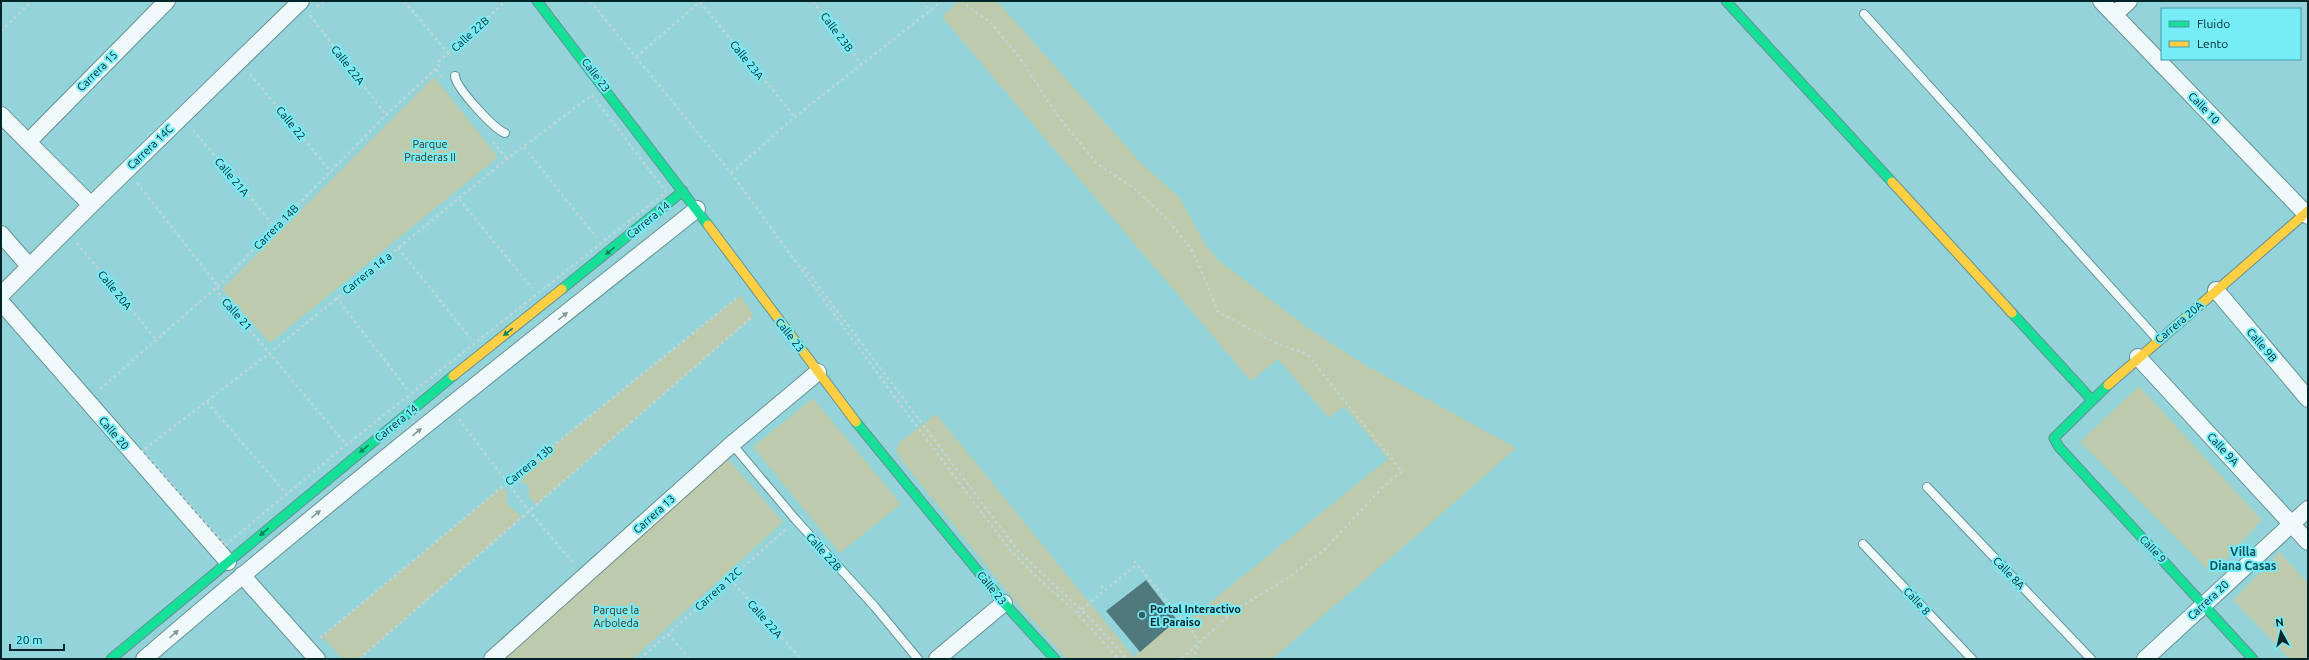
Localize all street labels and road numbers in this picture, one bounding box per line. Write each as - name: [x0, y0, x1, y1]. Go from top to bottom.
- street label: Calle 23B: [818, 10, 856, 54]
- street label: Calle 22B: [449, 14, 491, 54]
- street label: Calle 23A: [728, 38, 767, 82]
- street label: Calle 22A: [329, 43, 368, 88]
- street label: Carrera 15: [75, 49, 119, 93]
- street label: Calle 23: [579, 56, 613, 94]
- street label: Calle 10: [2186, 90, 2222, 126]
- street label: Calle 22: [274, 104, 308, 142]
- street label: Carrera 14C: [125, 122, 175, 172]
- street label: Calle 21A: [213, 155, 252, 199]
- street label: Carrera 14: [624, 199, 672, 241]
- street label: Carrera 14B: [251, 202, 301, 252]
- street label: Carrera 14 a: [340, 250, 394, 296]
- street label: Calle 20A: [96, 268, 135, 312]
- street label: Calle 21: [219, 295, 255, 333]
- street label: Carrera 20A: [2153, 298, 2206, 345]
- street label: Calle 23: [773, 316, 807, 354]
- street label: Calle 9B: [2245, 326, 2279, 364]
- street label: Carrera 14: [372, 402, 420, 444]
- street label: Calle 20: [97, 414, 131, 452]
- street label: Calle 9A: [2205, 430, 2242, 468]
- street label: Carrera 13b: [503, 442, 555, 488]
- street label: Carrera 13: [631, 492, 677, 536]
- street label: Calle 22B: [804, 531, 844, 573]
- street label: Calle 9: [2137, 533, 2169, 565]
- street label: Calle 8A: [1991, 554, 2028, 592]
- street label: Carrera 12C: [692, 565, 744, 613]
- street label: Calle 23: [975, 569, 1009, 607]
- street label: Carrera 20: [2185, 578, 2231, 622]
- street label: Calle 8: [1901, 585, 1933, 617]
- street label: Calle 22A: [745, 598, 785, 641]

